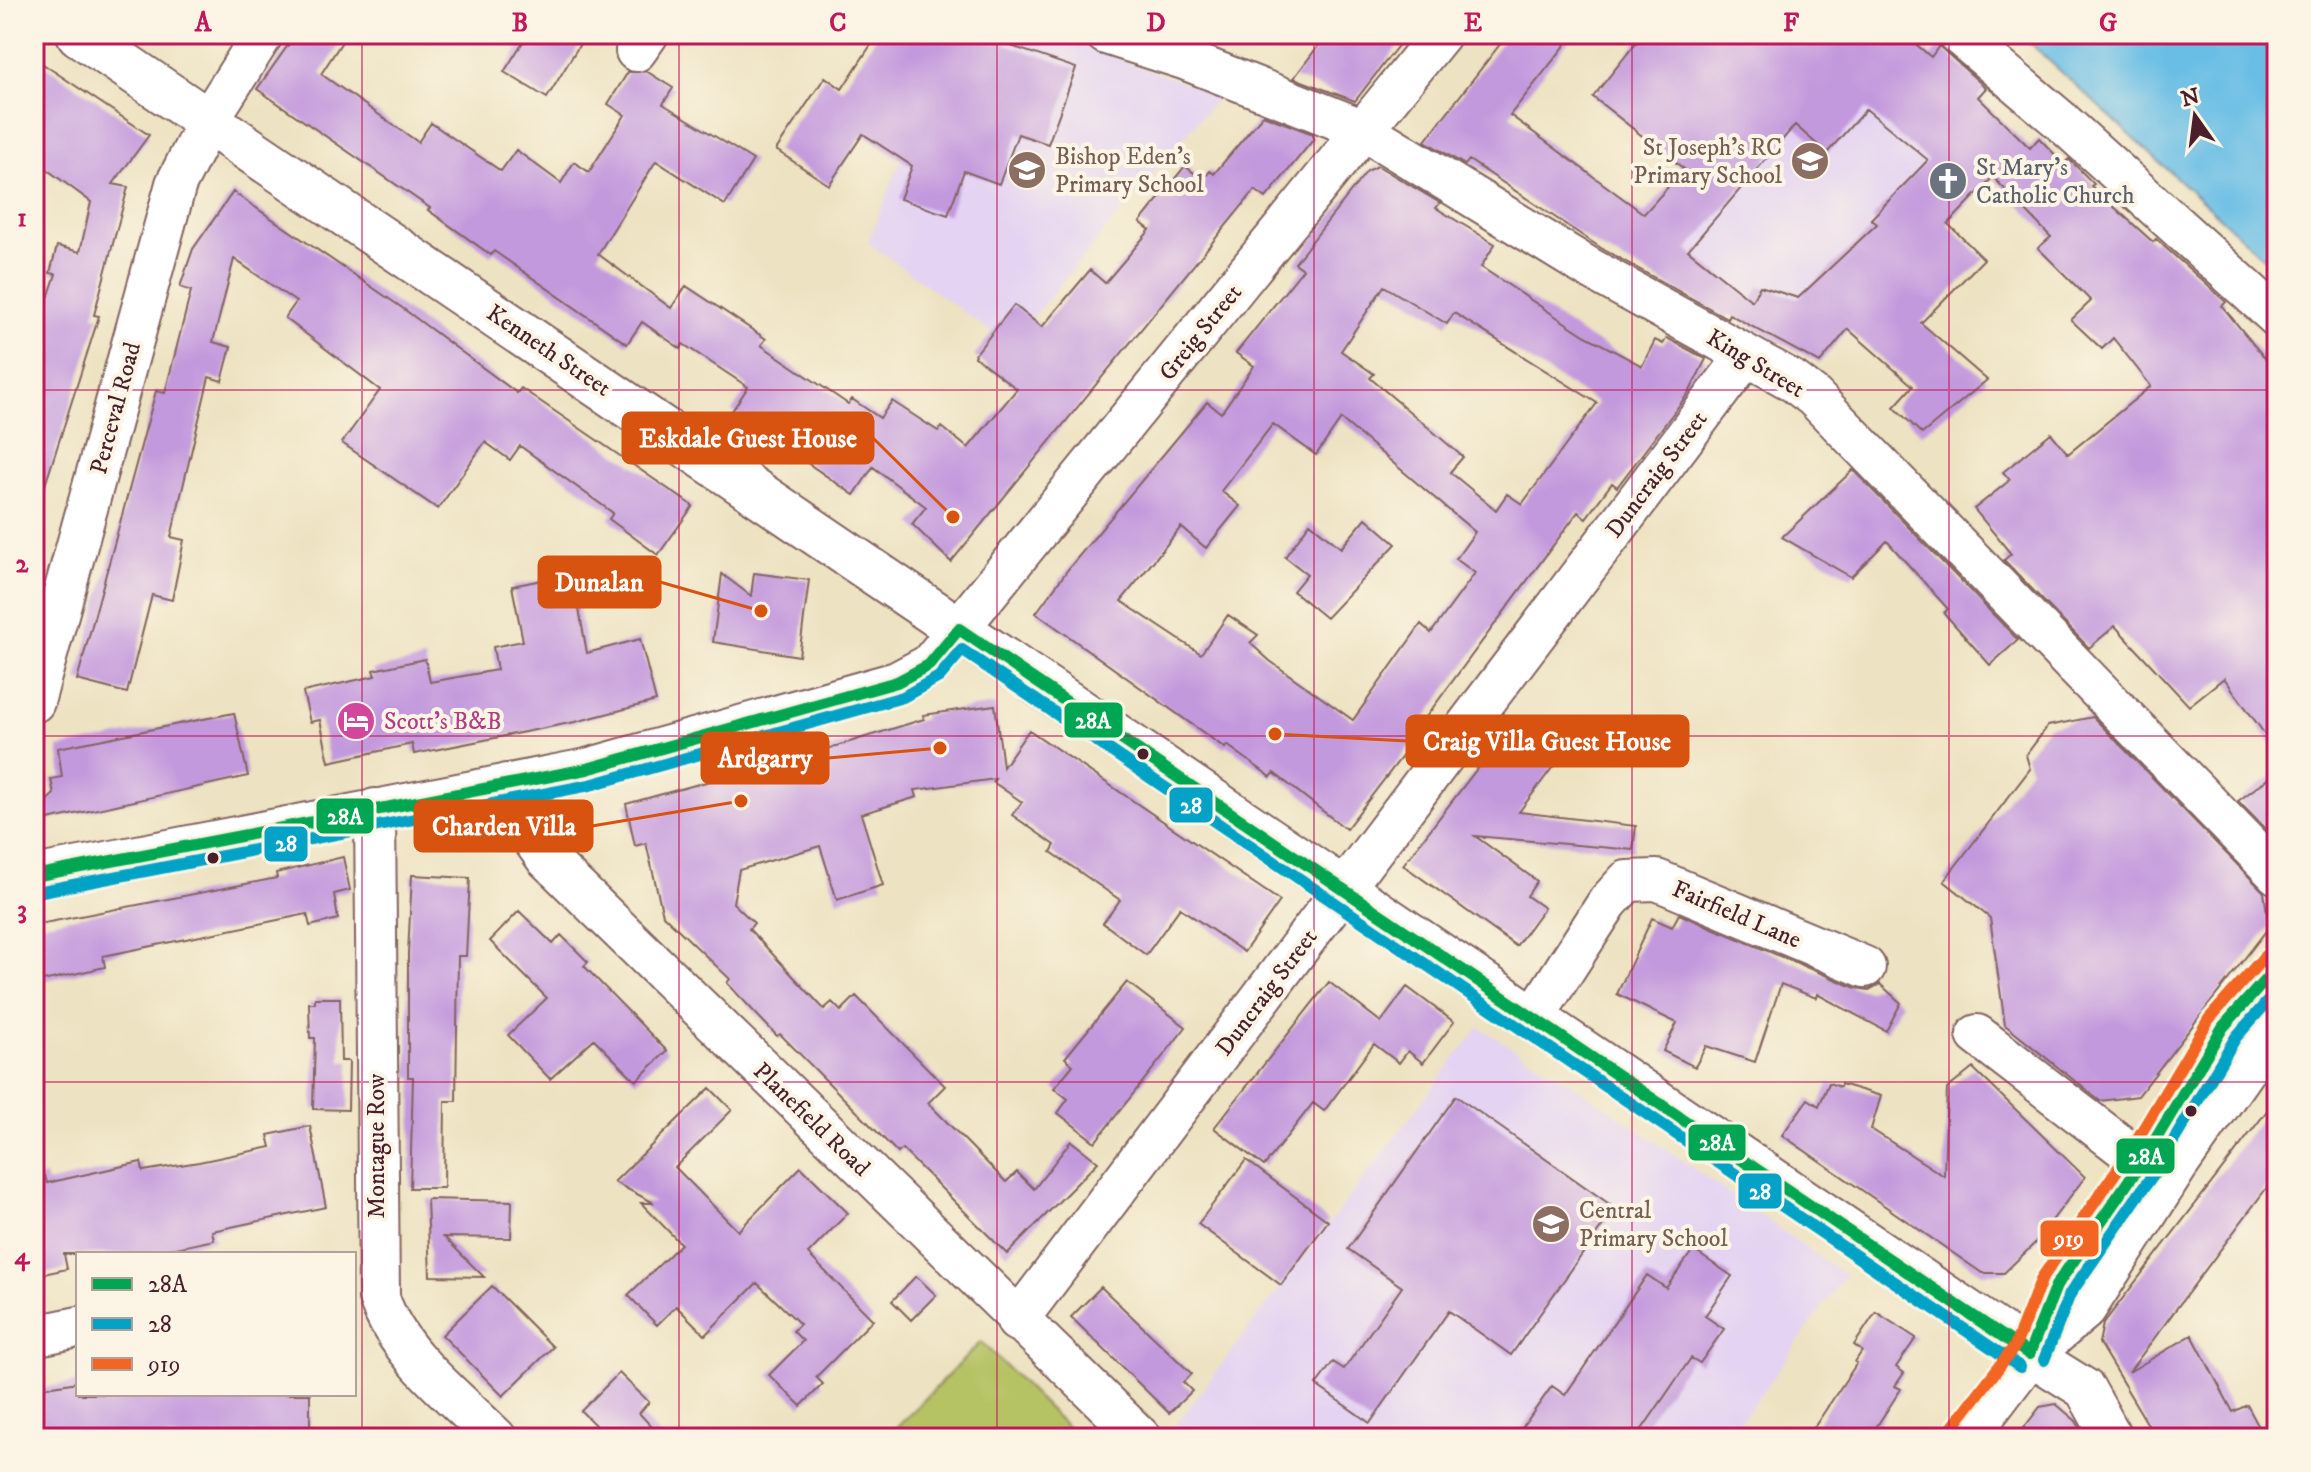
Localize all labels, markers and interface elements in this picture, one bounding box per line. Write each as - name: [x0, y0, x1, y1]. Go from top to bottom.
- text: A: [194, 7, 213, 40]
- text: B: [512, 7, 528, 40]
- text: C: [829, 7, 847, 40]
- text: D: [1146, 7, 1166, 40]
- text: E: [1464, 7, 1482, 40]
- text: F: [1783, 7, 1800, 40]
- text: G: [2099, 7, 2117, 40]
- north arrow: [2155, 76, 2235, 156]
- text: N: [2178, 83, 2203, 113]
- place label: St Joseph's RC Primary School: [1633, 133, 1783, 191]
- school or university icon: St Joseph's RC Primary School: [1789, 140, 1831, 182]
- place label: Bishop Eden's Primary School: [1055, 142, 1204, 200]
- school or university icon: Bishop Eden's Primary School: [1006, 149, 1048, 191]
- place label: St Mary's Catholic Church: [1976, 153, 2135, 211]
- church icon: St Mary's Catholic Church: [1927, 160, 1969, 202]
- text: 1: [17, 202, 27, 235]
- street label: Greig Street: [1153, 278, 1249, 387]
- street label: Kenneth Street: [480, 298, 617, 404]
- street label: King Street: [1701, 323, 1810, 405]
- street label: Perceval Road: [84, 339, 148, 478]
- street label: Duncraig Street: [1599, 405, 1714, 544]
- callout: Eskdale Guest House: [623, 413, 873, 463]
- text: Eskdale Guest House: [639, 423, 857, 456]
- text: 2: [16, 548, 30, 581]
- callout: Dunalan: [539, 557, 660, 607]
- text: Dunalan: [555, 567, 644, 600]
- hotel icon: Scott's B&B: [335, 700, 377, 742]
- line badge: 28A: [1063, 701, 1124, 739]
- place label: Scott's B&B: [384, 707, 502, 737]
- text: 28A: [1075, 708, 1112, 735]
- callout: Craig Villa Guest House: [1407, 716, 1688, 766]
- text: Craig Villa Guest House: [1423, 726, 1671, 759]
- callout: Ardgarry: [702, 733, 828, 783]
- text: Ardgarry: [717, 743, 813, 776]
- unlabelled marker: [1135, 746, 1151, 762]
- line badge: 28: [1168, 786, 1214, 824]
- text: 28: [1180, 793, 1202, 820]
- line badge: 28A: [315, 797, 375, 835]
- callout: Charden Villa: [415, 801, 592, 851]
- text: 28A: [327, 804, 364, 831]
- text: Charden Villa: [432, 811, 577, 844]
- line badge: 28: [263, 825, 309, 863]
- text: 28: [275, 831, 297, 858]
- unlabelled marker: [205, 850, 221, 866]
- street label: Fairfield Lane: [1668, 874, 1806, 956]
- text: 3: [17, 894, 27, 927]
- street label: Duncraig Street: [1209, 923, 1324, 1062]
- street label: Planefield Road: [747, 1056, 876, 1183]
- street label: Montague Row: [362, 1073, 392, 1218]
- unlabelled marker: [2183, 1103, 2199, 1119]
- line badge: 28A: [1687, 1123, 1747, 1162]
- text: 28A: [1699, 1130, 1736, 1157]
- line badge: 28A: [2115, 1137, 2176, 1175]
- text: 28A: [2128, 1144, 2165, 1171]
- line badge: 28: [1737, 1172, 1783, 1210]
- text: 28: [1749, 1179, 1771, 1206]
- place label: Central Primary School: [1579, 1196, 1728, 1254]
- school or university icon: Central Primary School: [1530, 1203, 1572, 1245]
- line badge: 919: [2039, 1219, 2100, 1258]
- text: 919: [2052, 1226, 2084, 1253]
- text: 4: [15, 1240, 31, 1273]
- legend: [76, 1252, 356, 1396]
- text: 28A: [148, 1270, 188, 1300]
- text: 28: [148, 1310, 172, 1340]
- text: 919: [147, 1350, 181, 1380]

